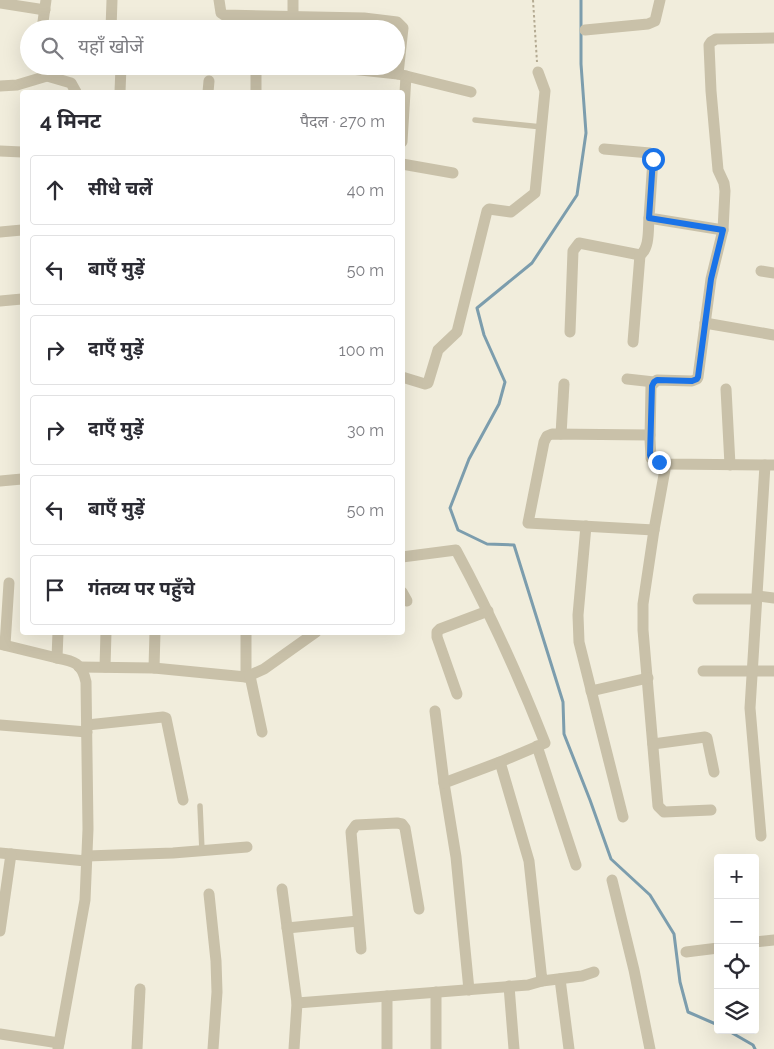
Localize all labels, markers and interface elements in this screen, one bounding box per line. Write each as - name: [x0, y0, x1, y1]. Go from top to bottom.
- search box: [20, 20, 405, 75]
- icon: search: [38, 34, 66, 62]
- text: यहाँ खोजें: [78, 35, 143, 57]
- text: 4 मिनट: [40, 108, 101, 133]
- text: पैदल · 270 m: [300, 112, 385, 131]
- route start: [642, 148, 665, 171]
- icon: ahead: [41, 176, 69, 204]
- text: सीधे चलें: [88, 177, 152, 199]
- text: 40 m: [347, 181, 384, 200]
- icon: left: [41, 256, 69, 284]
- text: बाएँ मुड़ें: [88, 257, 145, 279]
- text: 50 m: [347, 261, 384, 280]
- icon: right: [41, 336, 69, 364]
- text: दाएँ मुड़ें: [88, 337, 144, 359]
- text: 100 m: [339, 341, 384, 360]
- icon: right: [41, 416, 69, 444]
- text: दाएँ मुड़ें: [88, 417, 144, 439]
- text: 30 m: [347, 421, 384, 440]
- route end: [648, 451, 671, 474]
- icon: left: [41, 496, 69, 524]
- text: बाएँ मुड़ें: [88, 497, 145, 519]
- text: 50 m: [347, 501, 384, 520]
- icon: arrive: [41, 576, 69, 604]
- text: गंतव्य पर पहुँचे: [88, 577, 195, 599]
- map controls: [714, 854, 759, 1034]
- button: +: [714, 854, 759, 899]
- button: −: [714, 899, 759, 944]
- button: locate: [714, 944, 759, 989]
- button: layers: [714, 989, 759, 1034]

